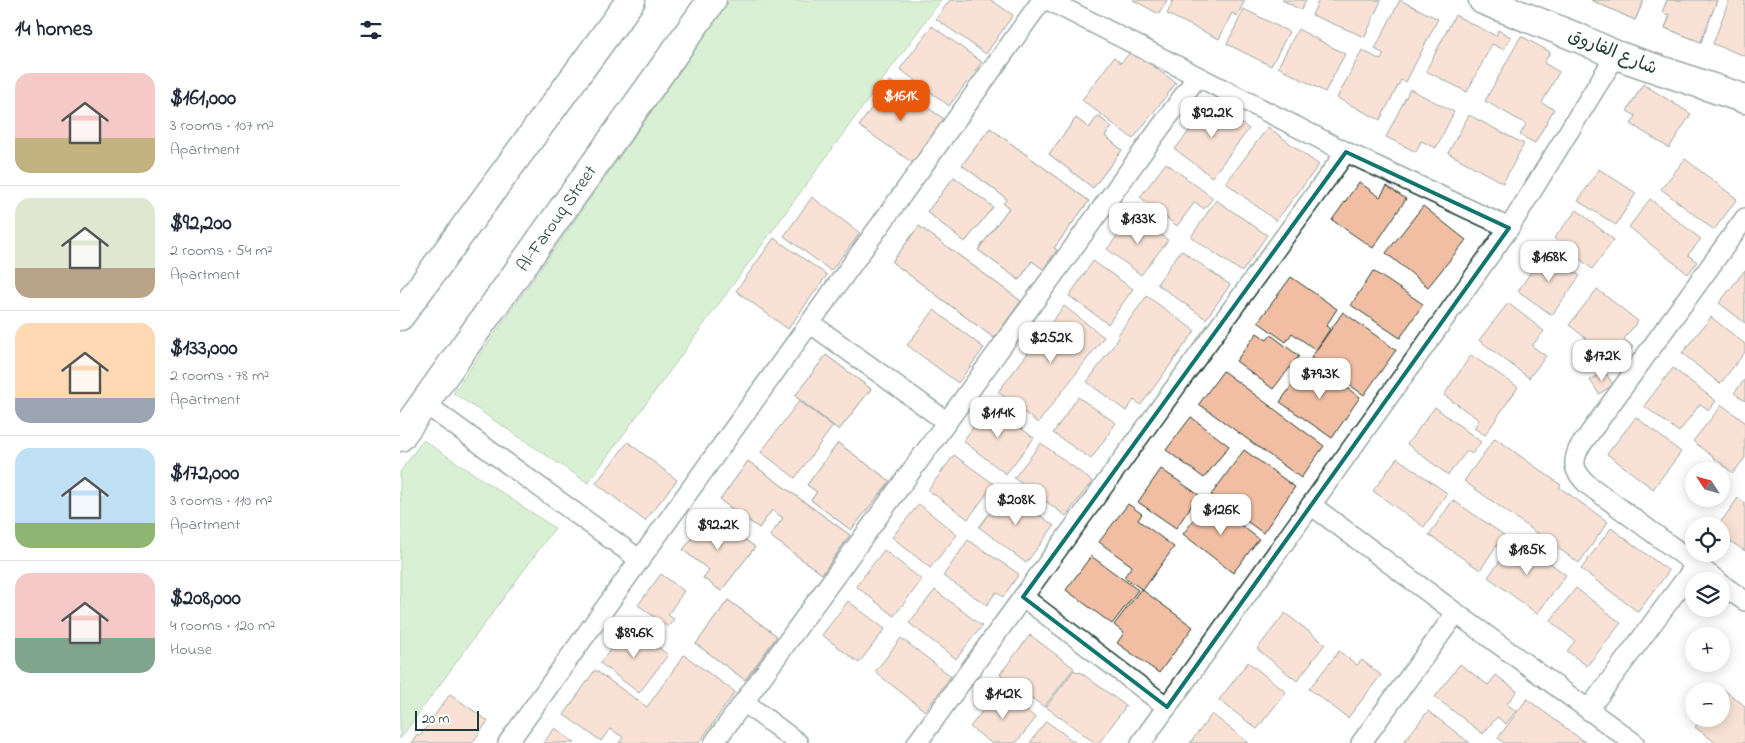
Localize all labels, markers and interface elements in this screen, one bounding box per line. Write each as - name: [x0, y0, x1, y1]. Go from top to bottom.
- text: 14 homes: [15, 15, 93, 45]
- icon: filters: [357, 16, 385, 44]
- street label: شارع الفاروق: [1564, 23, 1661, 83]
- pin: $161K: [866, 80, 936, 122]
- text: $161,000: [170, 84, 236, 114]
- text: $161K: [884, 84, 918, 108]
- icon: home: [55, 93, 115, 153]
- pin: $92.2K: [1171, 96, 1253, 139]
- text: $92.2K: [1191, 101, 1233, 125]
- text: 3 rooms · 107 m²: [170, 114, 274, 138]
- text: Apartment: [170, 138, 240, 162]
- street label: Al-Farouq Street: [511, 161, 604, 278]
- pin: $133K: [1103, 202, 1173, 245]
- text: $133K: [1120, 207, 1156, 231]
- text: $92,200: [170, 209, 232, 239]
- icon: home: [55, 218, 115, 278]
- text: 2 rooms · 54 m²: [170, 239, 272, 263]
- pin: $168K: [1514, 240, 1584, 283]
- text: $168K: [1531, 245, 1567, 269]
- text: Apartment: [170, 263, 240, 287]
- pin: $252K: [1016, 322, 1086, 364]
- text: $252K: [1030, 326, 1072, 350]
- text: $133,000: [170, 334, 238, 364]
- pin: $172K: [1567, 340, 1637, 382]
- icon: home: [55, 343, 115, 403]
- text: $172K: [1583, 344, 1621, 368]
- pin: $79.3K: [1279, 358, 1361, 400]
- text: $79.3K: [1301, 362, 1339, 386]
- text: 2 rooms · 78 m²: [170, 364, 269, 388]
- text: Apartment: [170, 388, 240, 412]
- pin: $114K: [963, 396, 1033, 439]
- text: $114K: [981, 401, 1015, 425]
- text: $172,000: [170, 459, 239, 489]
- north arrow: [1685, 462, 1730, 508]
- map controls: [1685, 462, 1730, 727]
- icon: home: [55, 468, 115, 528]
- pin: $208K: [981, 484, 1051, 526]
- text: $208K: [997, 488, 1035, 512]
- text: 3 rooms · 110 m²: [170, 489, 272, 513]
- pin: $126K: [1186, 494, 1256, 536]
- text: $126K: [1202, 498, 1240, 522]
- pin: $92.2K: [677, 508, 759, 551]
- text: Apartment: [170, 513, 240, 537]
- text: $92.2K: [697, 513, 739, 537]
- button: locate: [1685, 517, 1730, 562]
- pin: $185K: [1492, 534, 1562, 576]
- text: $185K: [1508, 538, 1546, 562]
- button: layers: [1685, 572, 1730, 617]
- text: $208,000: [170, 584, 241, 614]
- icon: home: [55, 593, 115, 653]
- text: 4 rooms · 120 m²: [170, 614, 275, 638]
- pin: $89.6K: [593, 616, 675, 659]
- text: $89.6K: [615, 621, 653, 645]
- button: +: [1685, 627, 1730, 672]
- text: House: [170, 638, 212, 662]
- pin: $142K: [968, 678, 1038, 720]
- text: $142K: [984, 682, 1022, 706]
- button: −: [1685, 682, 1730, 727]
- scale bar: [415, 708, 479, 731]
- text: 20 m: [422, 709, 449, 730]

